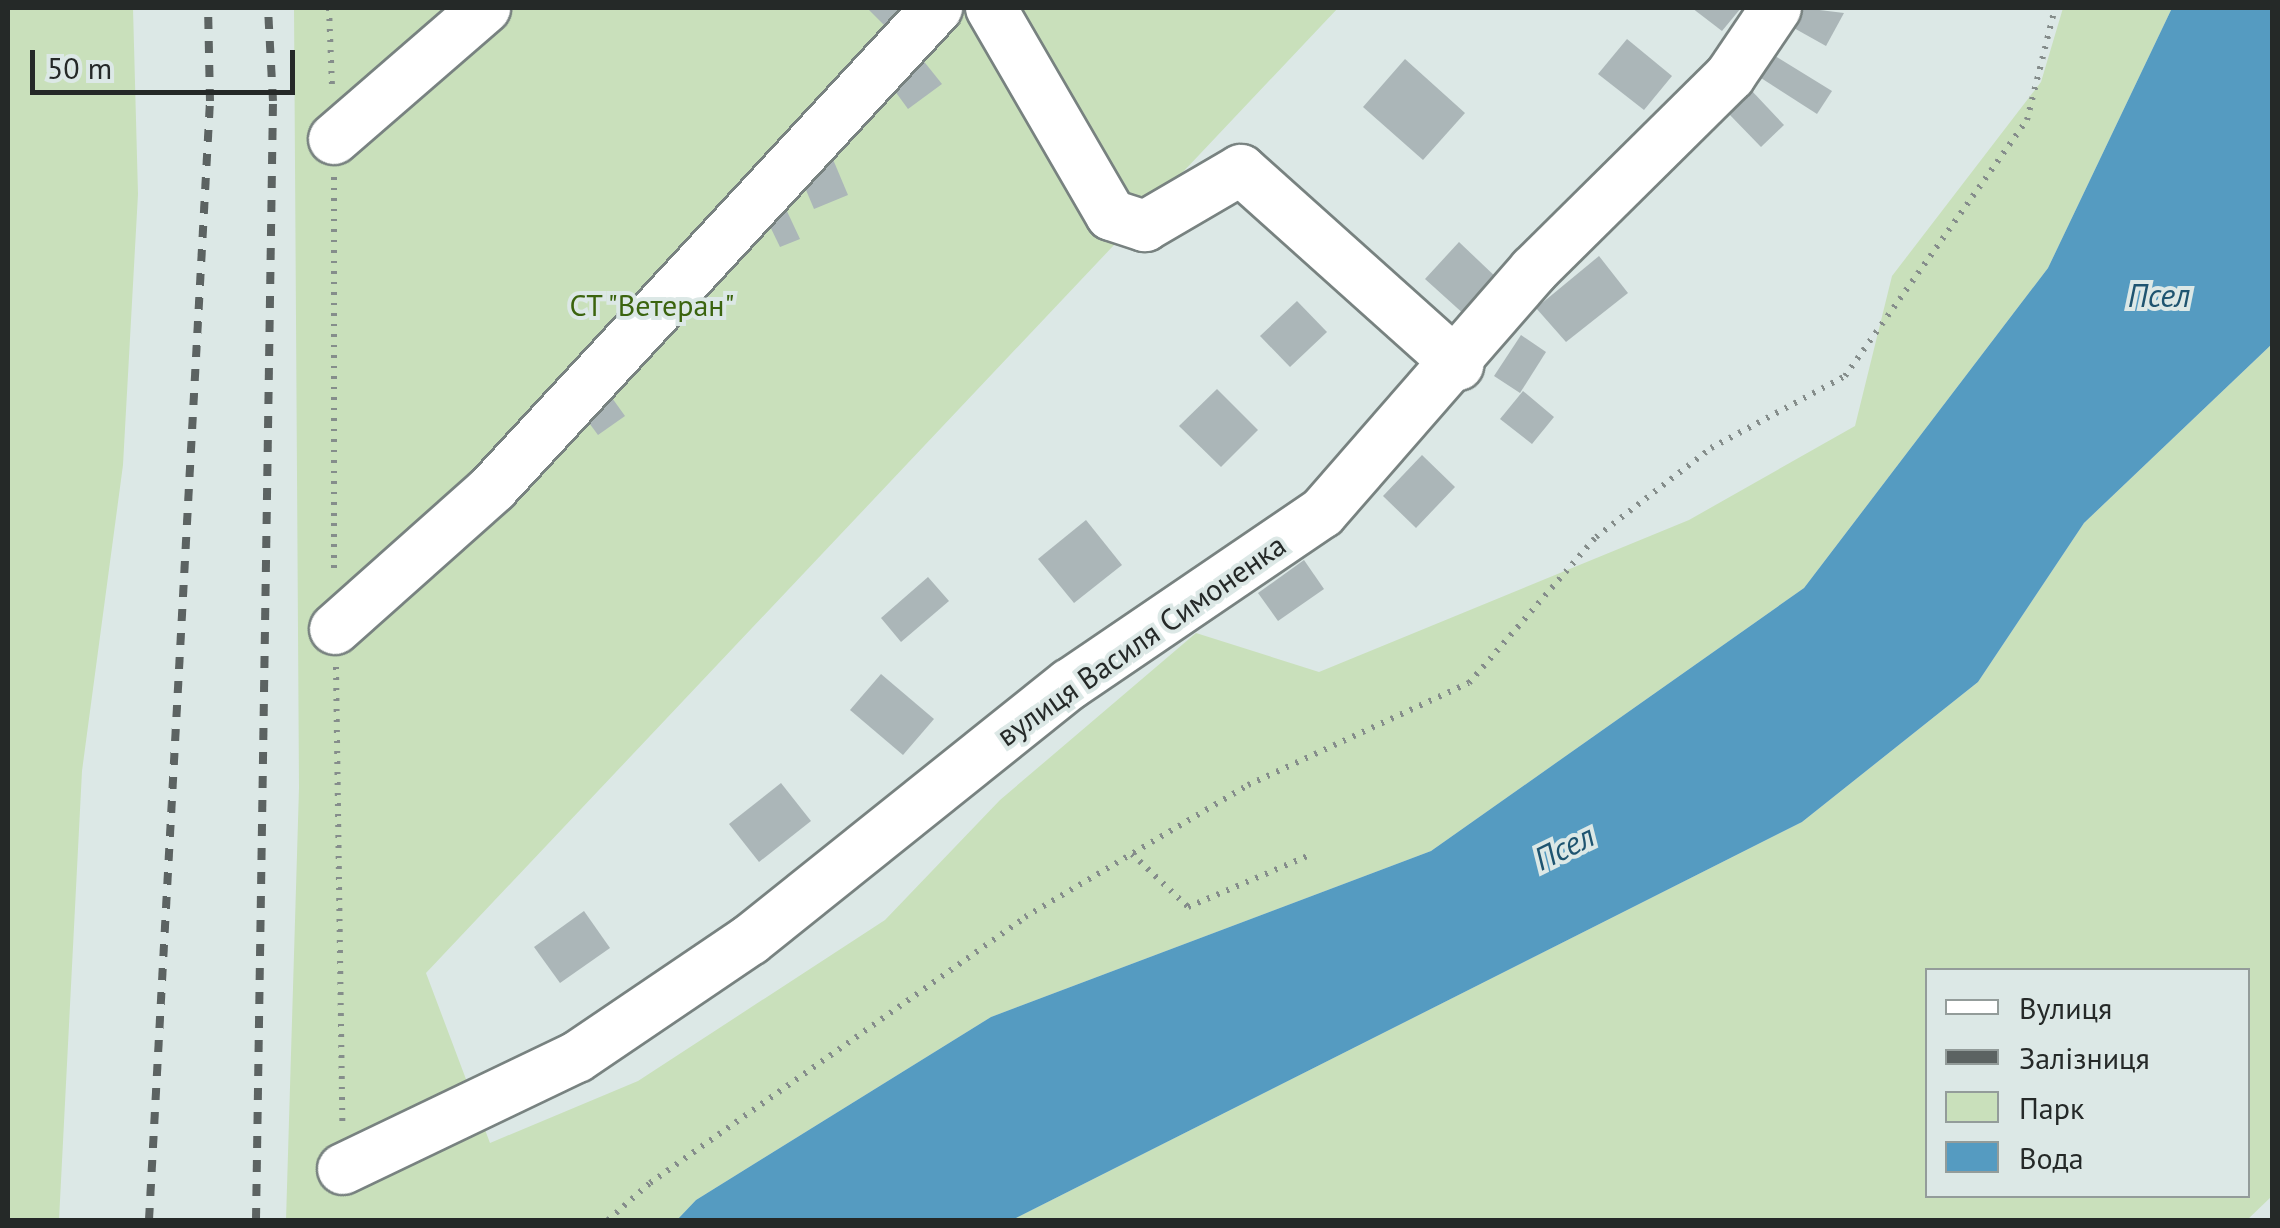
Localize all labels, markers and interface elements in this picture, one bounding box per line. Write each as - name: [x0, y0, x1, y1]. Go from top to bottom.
- scale bar: [35, 30, 300, 92]
- text: 50 m: [47, 48, 112, 87]
- water label: Псел: [2128, 276, 2190, 314]
- park label: СТ "Ветеран": [568, 287, 736, 323]
- street label: вулиця Василя Симоненка: [990, 527, 1292, 753]
- water label: Псел: [1527, 816, 1601, 878]
- legend: [1925, 968, 2250, 1198]
- text: Вулиця: [2019, 988, 2112, 1027]
- text: Залізниця: [2019, 1038, 2150, 1077]
- text: Парк: [2019, 1088, 2084, 1127]
- text: Вода: [2019, 1138, 2084, 1177]

